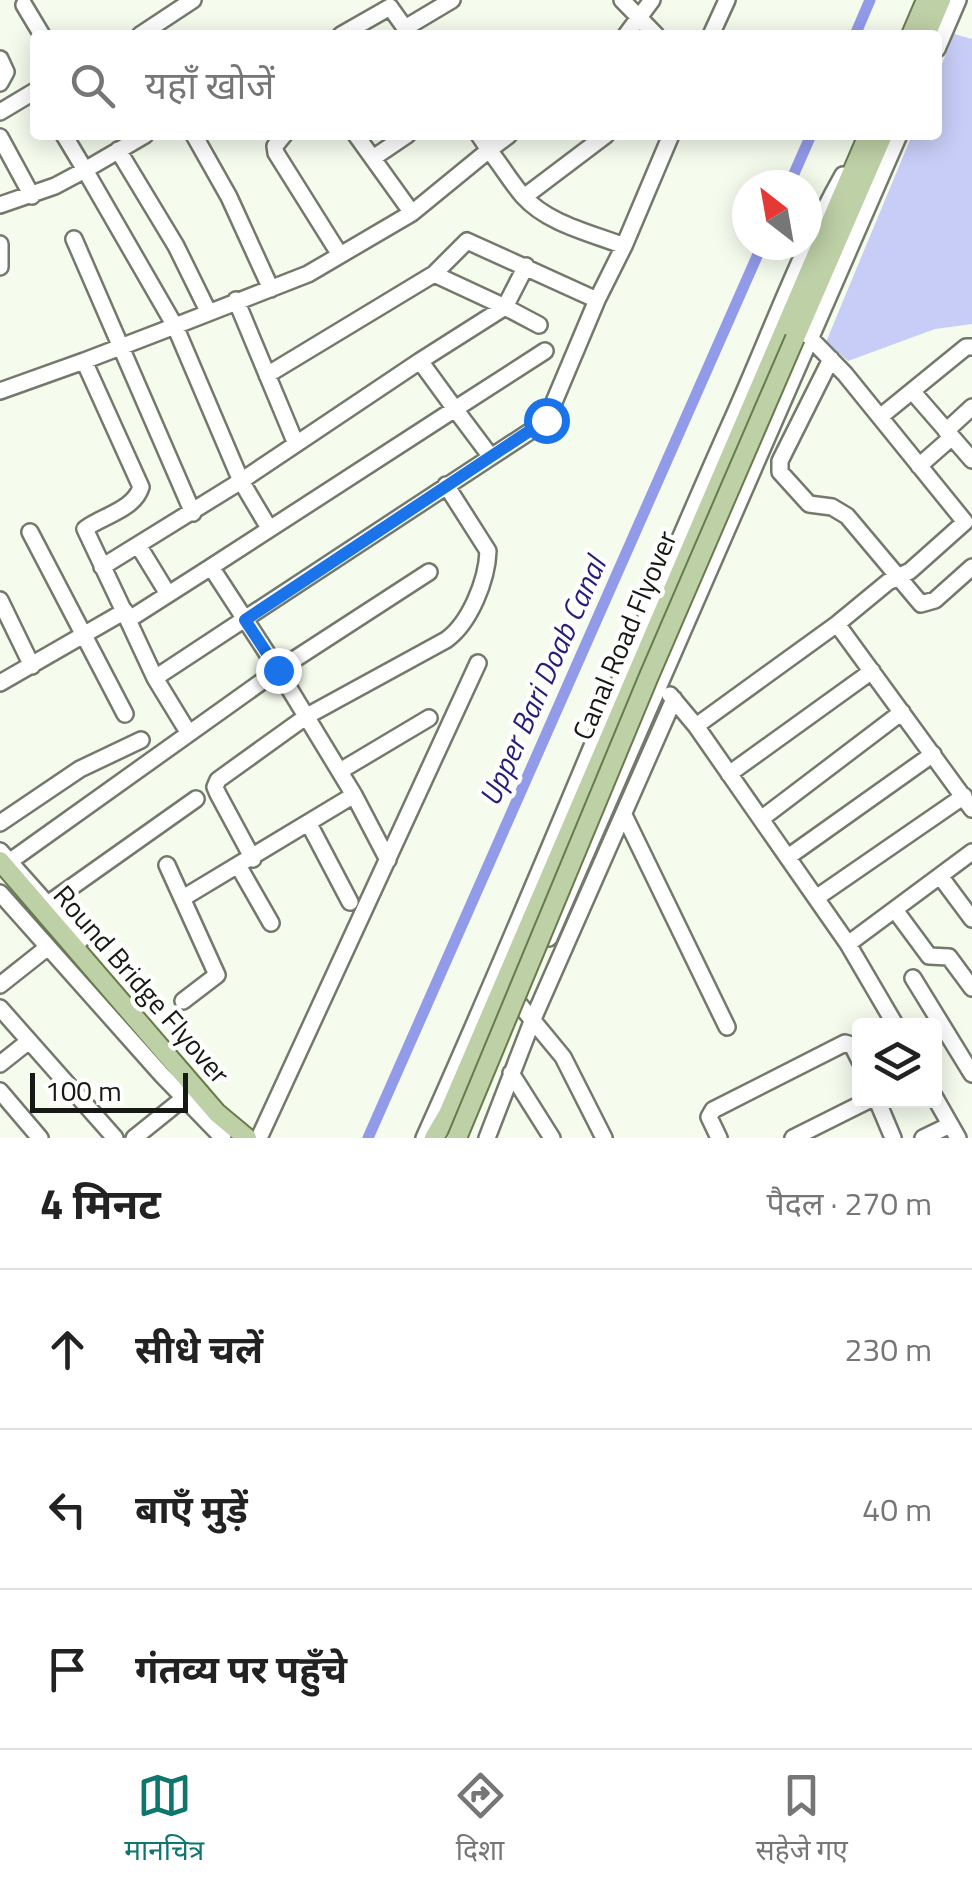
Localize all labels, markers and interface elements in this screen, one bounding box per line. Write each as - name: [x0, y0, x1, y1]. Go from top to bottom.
- search box: [30, 30, 942, 140]
- text: यहाँ खोजें: [145, 56, 275, 114]
- icon: search: [65, 58, 120, 113]
- north arrow: [732, 170, 822, 260]
- route start: [524, 398, 570, 444]
- street label: Canal Road Flyover: [560, 523, 688, 746]
- water label: Upper Bari Doab Canal: [466, 546, 619, 813]
- route end: [256, 648, 302, 694]
- street label: Round Bridge Flyover: [43, 875, 241, 1093]
- map controls: [852, 1018, 942, 1108]
- button: layers: [852, 1018, 942, 1108]
- scale bar: [30, 1068, 188, 1112]
- text: 100 m: [45, 1069, 122, 1112]
- text: 4 मिनट: [40, 1171, 161, 1235]
- text: पैदल · 270 m: [767, 1179, 932, 1227]
- text: सीधे चलें: [135, 1320, 263, 1378]
- icon: ahead: [40, 1322, 95, 1377]
- text: 230 m: [844, 1325, 932, 1373]
- text: बाएँ मुड़ें: [135, 1480, 248, 1538]
- icon: left: [40, 1482, 95, 1537]
- text: 40 m: [862, 1485, 932, 1533]
- text: गंतव्य पर पहुँचे: [135, 1640, 347, 1698]
- icon: arrive: [40, 1642, 95, 1697]
- tab: मानचित्र: [124, 1768, 204, 1871]
- tab: दिशा: [453, 1768, 508, 1871]
- tab: सहेजे गए: [756, 1768, 848, 1871]

